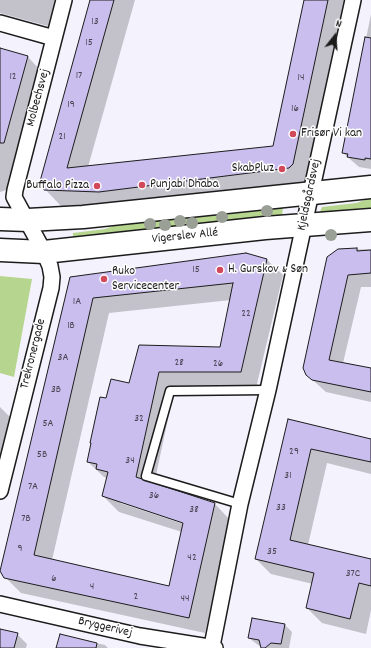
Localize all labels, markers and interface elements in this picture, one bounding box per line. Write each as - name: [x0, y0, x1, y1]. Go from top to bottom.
- house number: 13: [91, 15, 99, 29]
- north arrow: [315, 16, 355, 56]
- text: N: [334, 16, 343, 33]
- house number: 15: [85, 36, 93, 50]
- street label: Molbechsvej: [24, 67, 54, 129]
- house number: 17: [76, 69, 82, 83]
- house number: 12: [9, 70, 17, 84]
- house number: 14: [298, 71, 304, 85]
- house number: 19: [67, 98, 75, 112]
- house number: 16: [291, 102, 299, 116]
- place label: Frisør Vi kan: [301, 126, 362, 142]
- marker: Frisør Vi kan: [288, 129, 298, 139]
- house number: 21: [58, 130, 66, 144]
- street label: Kjeldsgårdsvej: [295, 158, 325, 232]
- place label: SkabPluz: [232, 161, 274, 177]
- marker: SkabPluz: [277, 164, 287, 174]
- place label: Punjabi Dhaba: [150, 177, 218, 193]
- place label: Buffalo Pizza: [26, 178, 89, 194]
- marker: Punjabi Dhaba: [137, 180, 147, 190]
- marker: Buffalo Pizza: [92, 181, 102, 191]
- street label: Vigerslev Allé: [151, 226, 219, 248]
- place label: H. Gurskov & Søn: [228, 262, 308, 278]
- house number: 15: [192, 263, 200, 277]
- place label: Ruko Servicecenter: [112, 264, 179, 295]
- marker: H. Gurskov & Søn: [215, 265, 225, 275]
- marker: Ruko Servicecenter: [99, 274, 109, 284]
- house number: 1A: [73, 295, 81, 309]
- house number: 22: [241, 307, 251, 321]
- street label: Trekronergade: [18, 317, 50, 391]
- house number: 1B: [67, 319, 75, 333]
- house number: 3A: [58, 351, 68, 365]
- house number: 28: [174, 356, 184, 370]
- house number: 26: [213, 357, 223, 371]
- house number: 3B: [51, 383, 61, 397]
- house number: 32: [134, 412, 144, 426]
- house number: 5A: [42, 417, 54, 431]
- house number: 29: [289, 445, 299, 459]
- house number: 5B: [37, 448, 47, 462]
- house number: 34: [125, 454, 135, 468]
- house number: 31: [284, 469, 292, 483]
- house number: 7A: [28, 480, 38, 494]
- house number: 36: [149, 489, 159, 503]
- house number: 33: [276, 501, 286, 515]
- house number: 38: [189, 503, 199, 517]
- house number: 7B: [21, 512, 31, 526]
- house number: 9: [17, 542, 23, 556]
- house number: 35: [267, 545, 277, 559]
- house number: 42: [187, 551, 197, 565]
- house number: 37C: [346, 567, 360, 581]
- house number: 6: [51, 572, 57, 586]
- house number: 4: [90, 580, 94, 594]
- house number: 2: [134, 590, 138, 604]
- house number: 44: [180, 592, 190, 606]
- street label: Bryggerivej: [76, 614, 134, 642]

